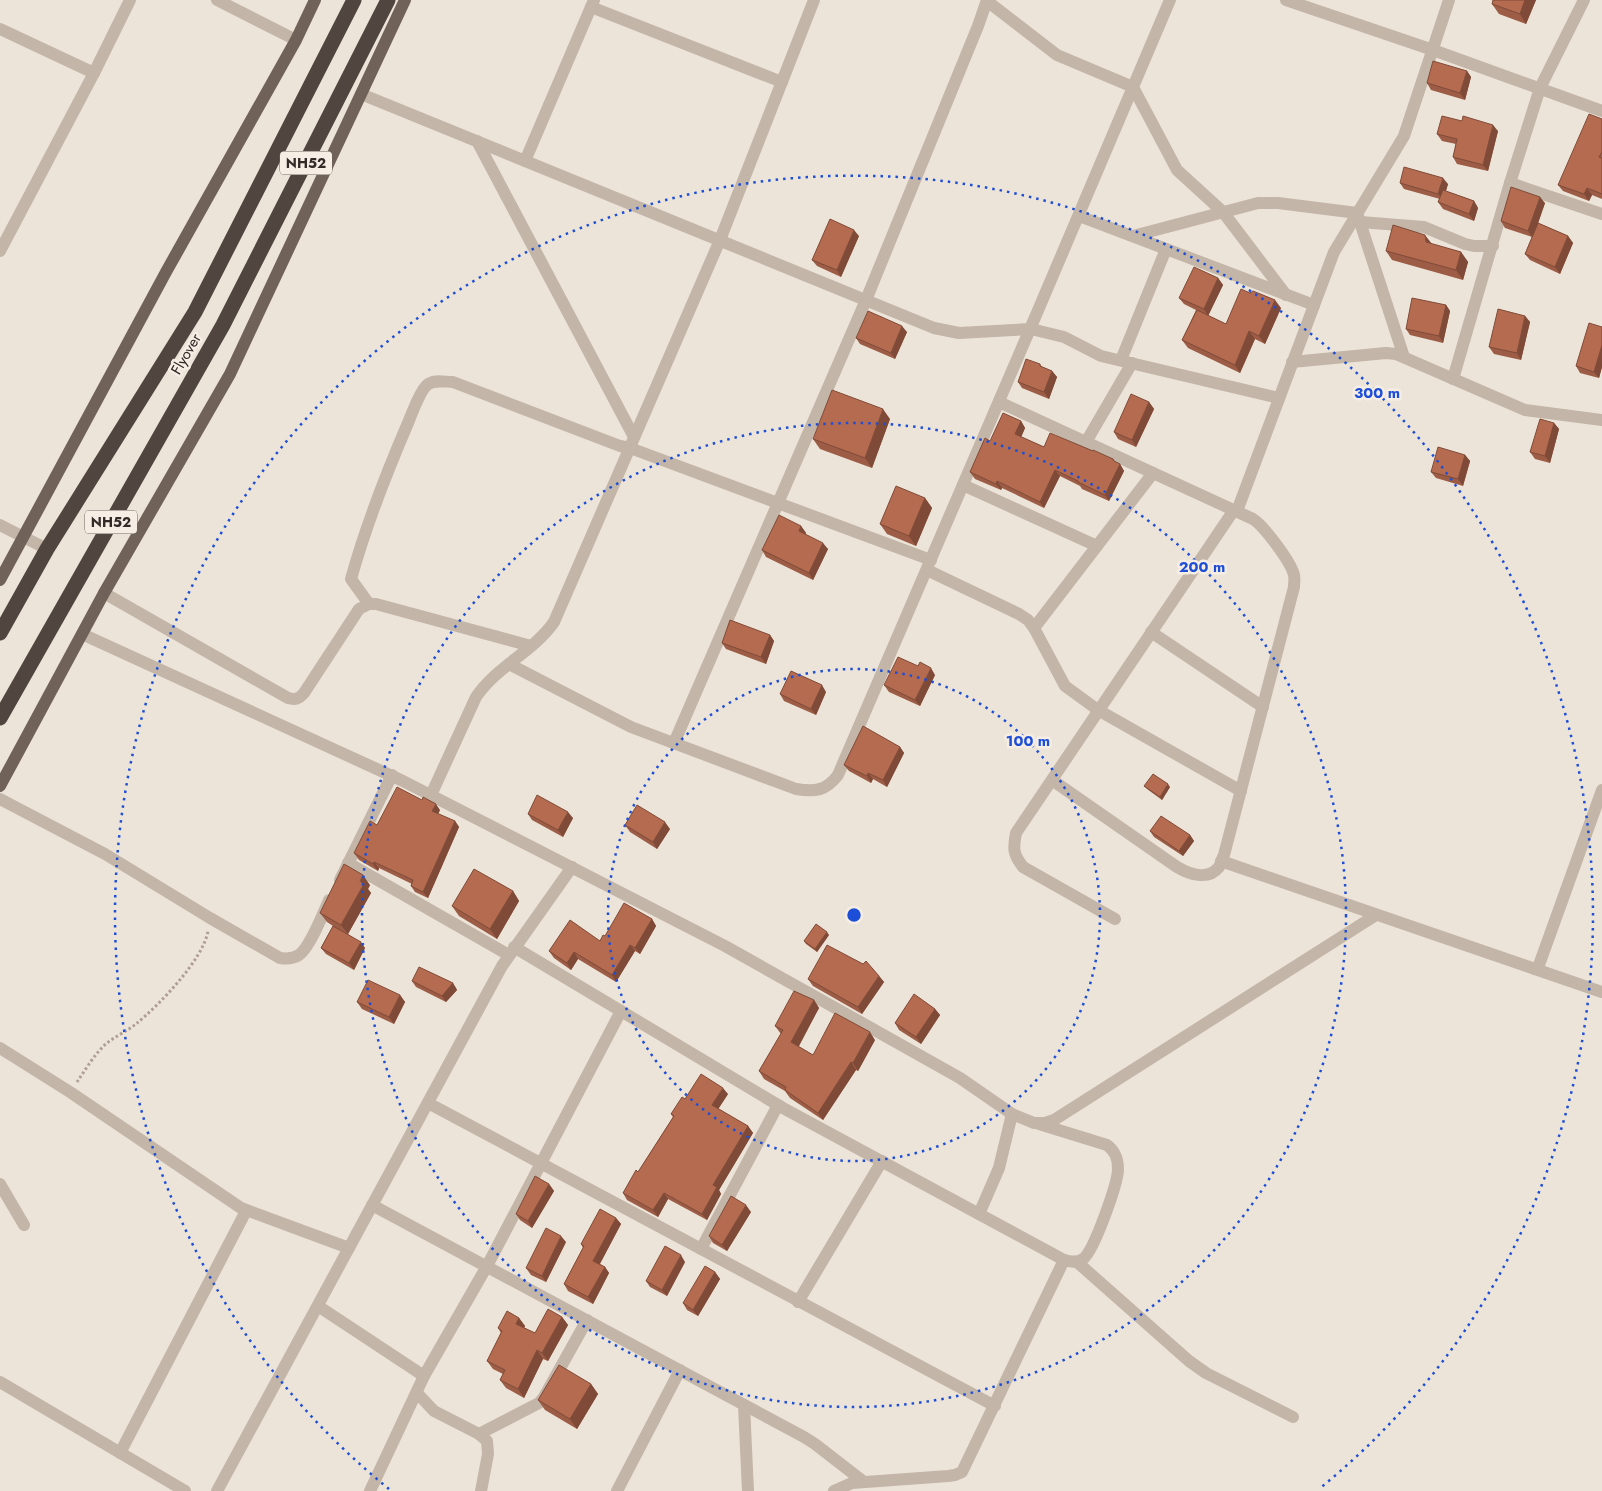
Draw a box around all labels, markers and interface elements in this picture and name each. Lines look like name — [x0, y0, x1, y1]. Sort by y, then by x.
road number: NH52 — [280, 152, 332, 174]
street label: Flyover — [165, 328, 207, 379]
text: 300 m — [1354, 382, 1400, 404]
road number: NH52 — [85, 511, 137, 534]
text: 200 m — [1179, 556, 1225, 578]
text: 100 m — [1006, 730, 1050, 752]
centre of rings — [845, 906, 863, 924]

